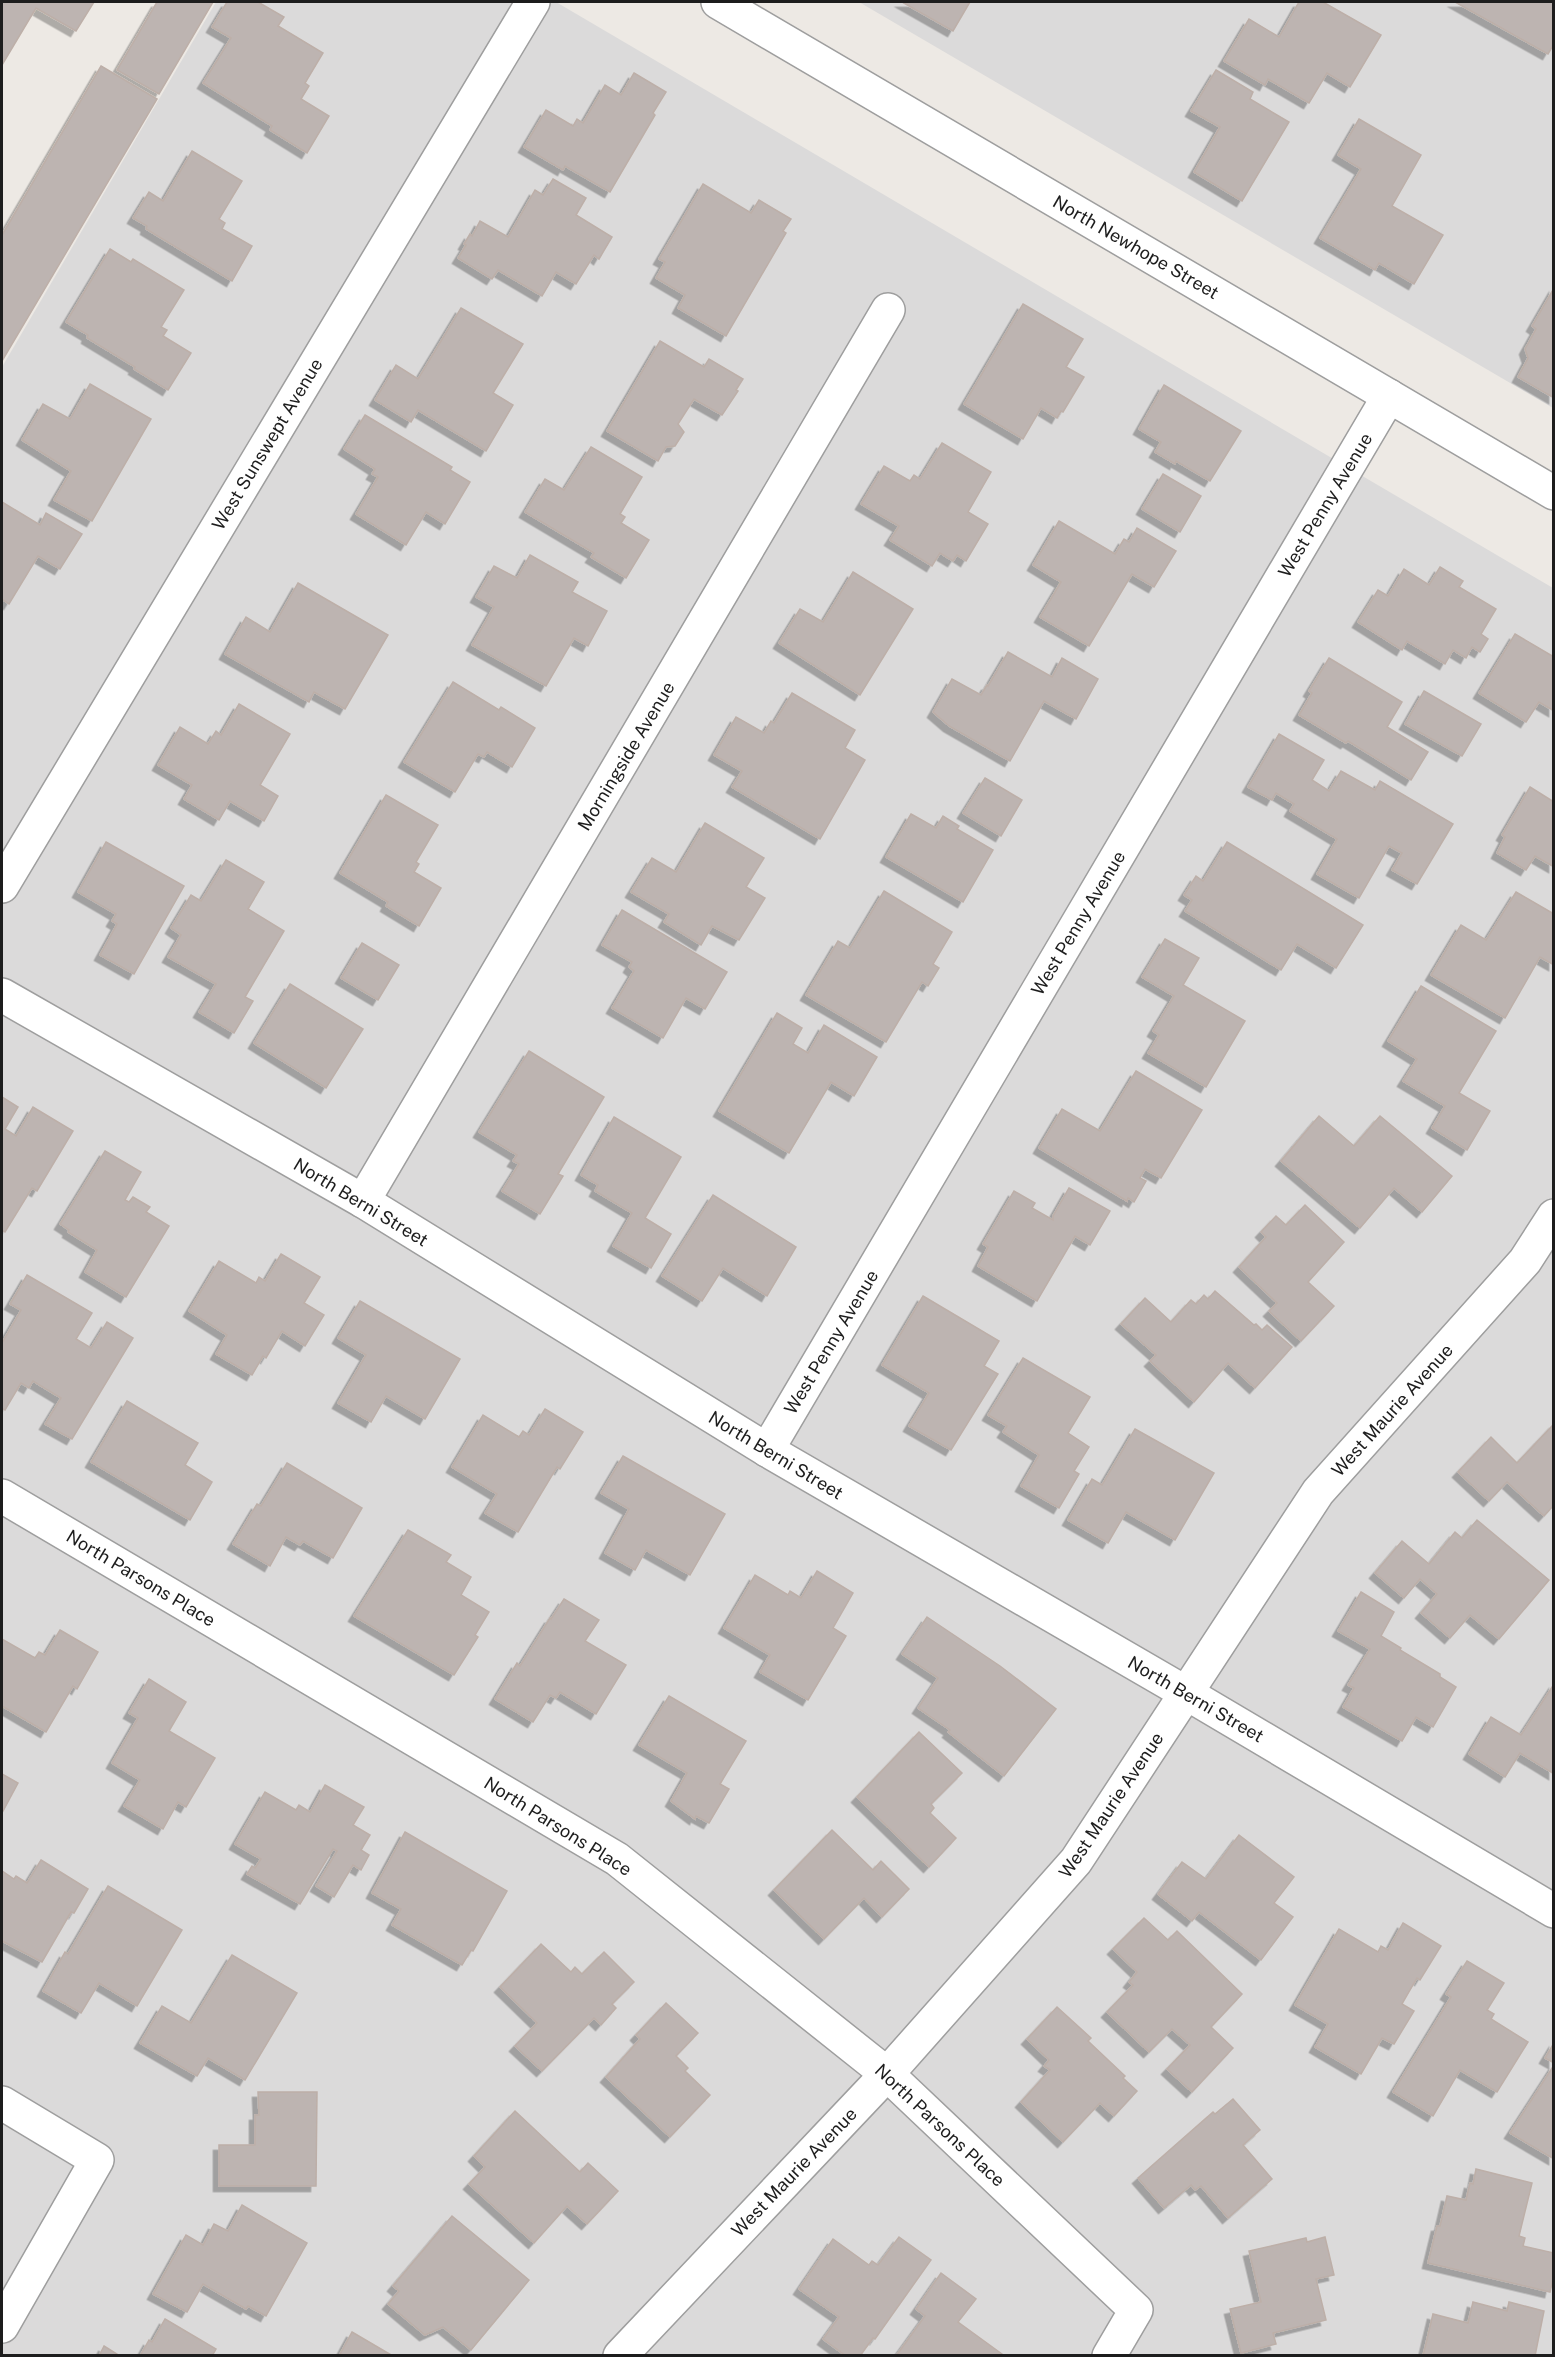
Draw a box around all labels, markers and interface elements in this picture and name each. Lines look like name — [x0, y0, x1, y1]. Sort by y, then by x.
street label: North Newhope Street — [1049, 191, 1223, 303]
street label: West Sunswept Avenue — [207, 354, 327, 534]
street label: West Penny Avenue — [1274, 429, 1376, 581]
street label: Morningside Avenue — [573, 678, 679, 834]
street label: West Penny Avenue — [1027, 847, 1129, 999]
street label: North Berni Street — [290, 1154, 432, 1250]
street label: West Penny Avenue — [780, 1266, 882, 1418]
street label: West Maurie Avenue — [1327, 1339, 1457, 1481]
street label: North Berni Street — [705, 1407, 847, 1503]
street label: North Parsons Place — [63, 1525, 219, 1631]
street label: North Berni Street — [1124, 1652, 1268, 1746]
street label: West Maurie Avenue — [1055, 1728, 1167, 1882]
street label: North Parsons Place — [480, 1772, 636, 1880]
street label: North Parsons Place — [871, 2059, 1009, 2191]
street label: West Maurie Avenue — [727, 2103, 861, 2241]

